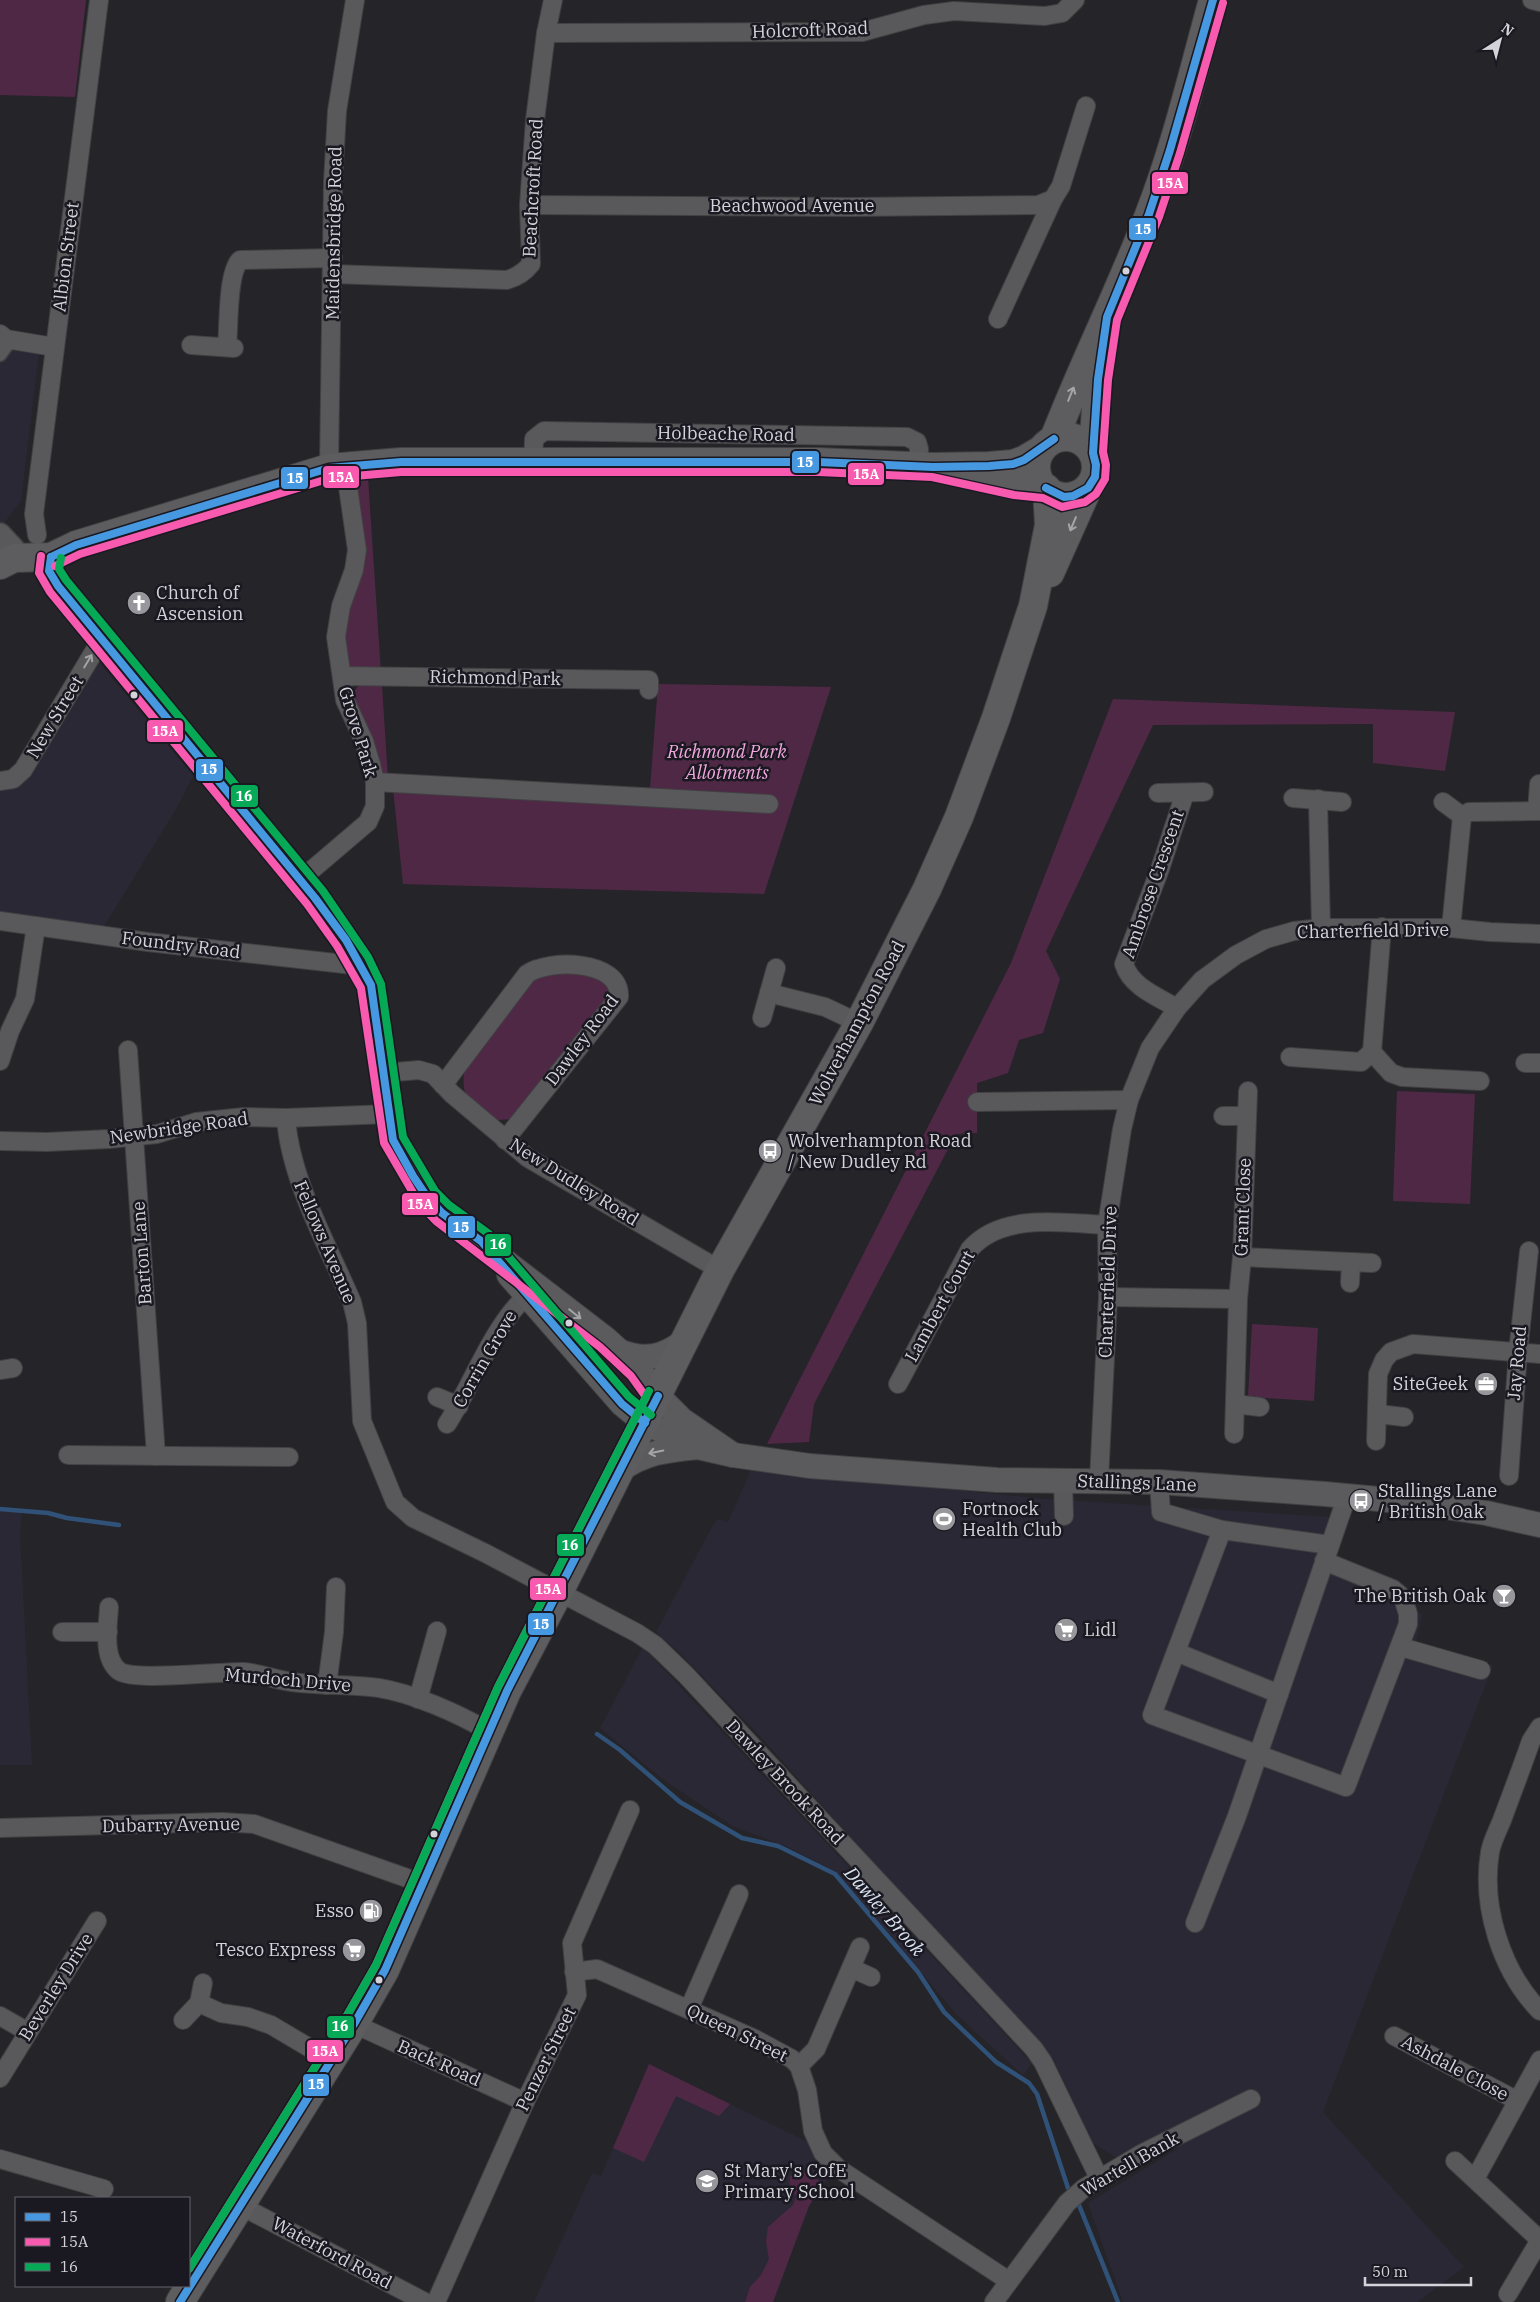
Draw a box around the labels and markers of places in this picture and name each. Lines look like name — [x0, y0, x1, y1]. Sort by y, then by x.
unlabelled marker — [1121, 266, 1131, 276]
place label: Church of Ascension — [156, 581, 244, 625]
church icon: Church of Ascension — [126, 590, 152, 616]
unlabelled marker — [129, 690, 139, 700]
place label: Wolverhampton Road / New Dudley Rd — [788, 1129, 972, 1173]
bus stop icon: Wolverhampton Road / New Dudley Rd — [757, 1138, 783, 1164]
unlabelled marker — [564, 1318, 574, 1328]
office icon: SiteGeek — [1473, 1371, 1499, 1397]
place label: SiteGeek — [1393, 1372, 1468, 1395]
place label: Stallings Lane / British Oak — [1378, 1479, 1497, 1523]
bus stop icon: Stallings Lane / British Oak — [1348, 1488, 1374, 1514]
place label: Fortnock Health Club — [962, 1497, 1062, 1541]
sports icon: Fortnock Health Club — [931, 1506, 957, 1532]
bar icon: The British Oak — [1491, 1583, 1517, 1609]
place label: The British Oak — [1354, 1584, 1486, 1607]
supermarket icon: Lidl — [1053, 1617, 1079, 1643]
place label: Lidl — [1084, 1618, 1117, 1641]
unlabelled marker — [429, 1829, 439, 1839]
fuel station icon: Esso — [358, 1898, 384, 1924]
place label: Esso — [315, 1899, 354, 1922]
supermarket icon: Tesco Express — [341, 1937, 367, 1963]
place label: Tesco Express — [215, 1938, 336, 1961]
unlabelled marker — [374, 1975, 384, 1985]
place label: St Mary's CofE Primary School — [724, 2159, 855, 2203]
school or university icon: St Mary's CofE Primary School — [694, 2168, 720, 2194]

